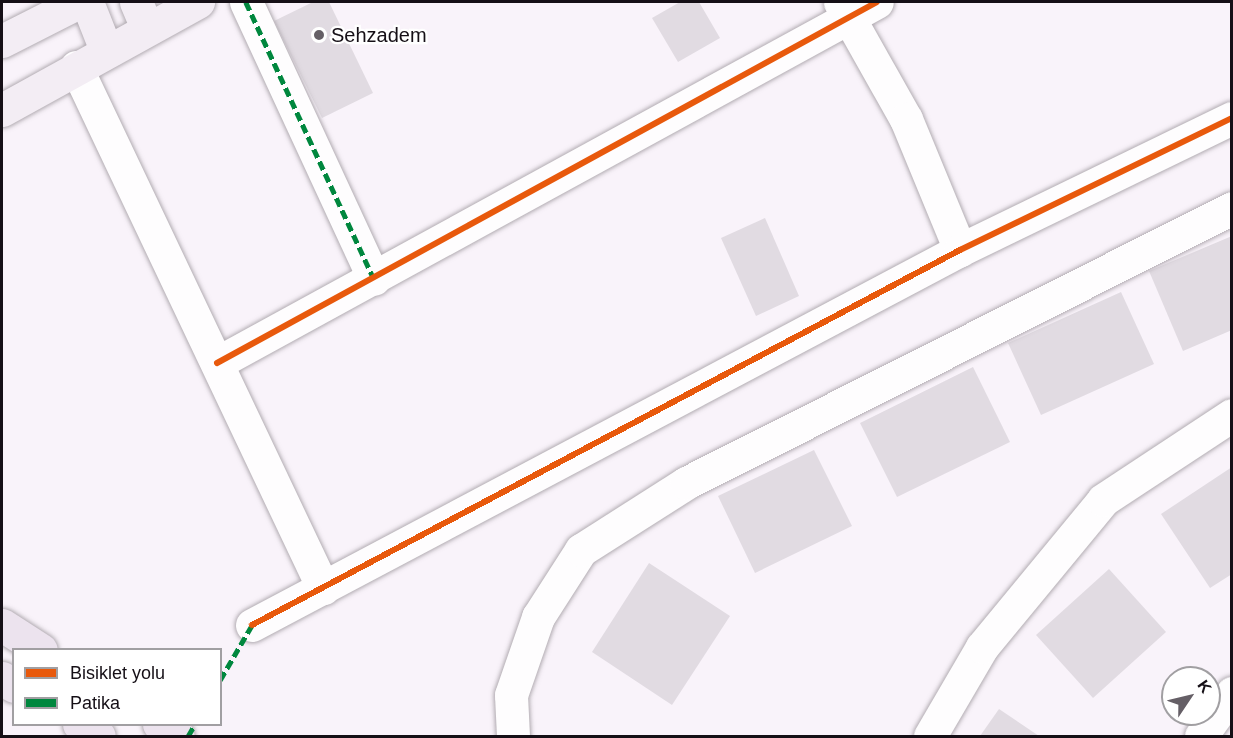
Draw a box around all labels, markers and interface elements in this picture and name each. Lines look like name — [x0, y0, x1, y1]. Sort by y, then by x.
place label: Sehzadem — [331, 23, 427, 47]
marker: Sehzadem — [312, 28, 326, 42]
legend — [12, 648, 222, 726]
text: Bisiklet yolu — [70, 663, 165, 683]
north arrow — [1161, 666, 1221, 726]
text: K — [1194, 677, 1215, 696]
text: Patika — [70, 693, 120, 713]

